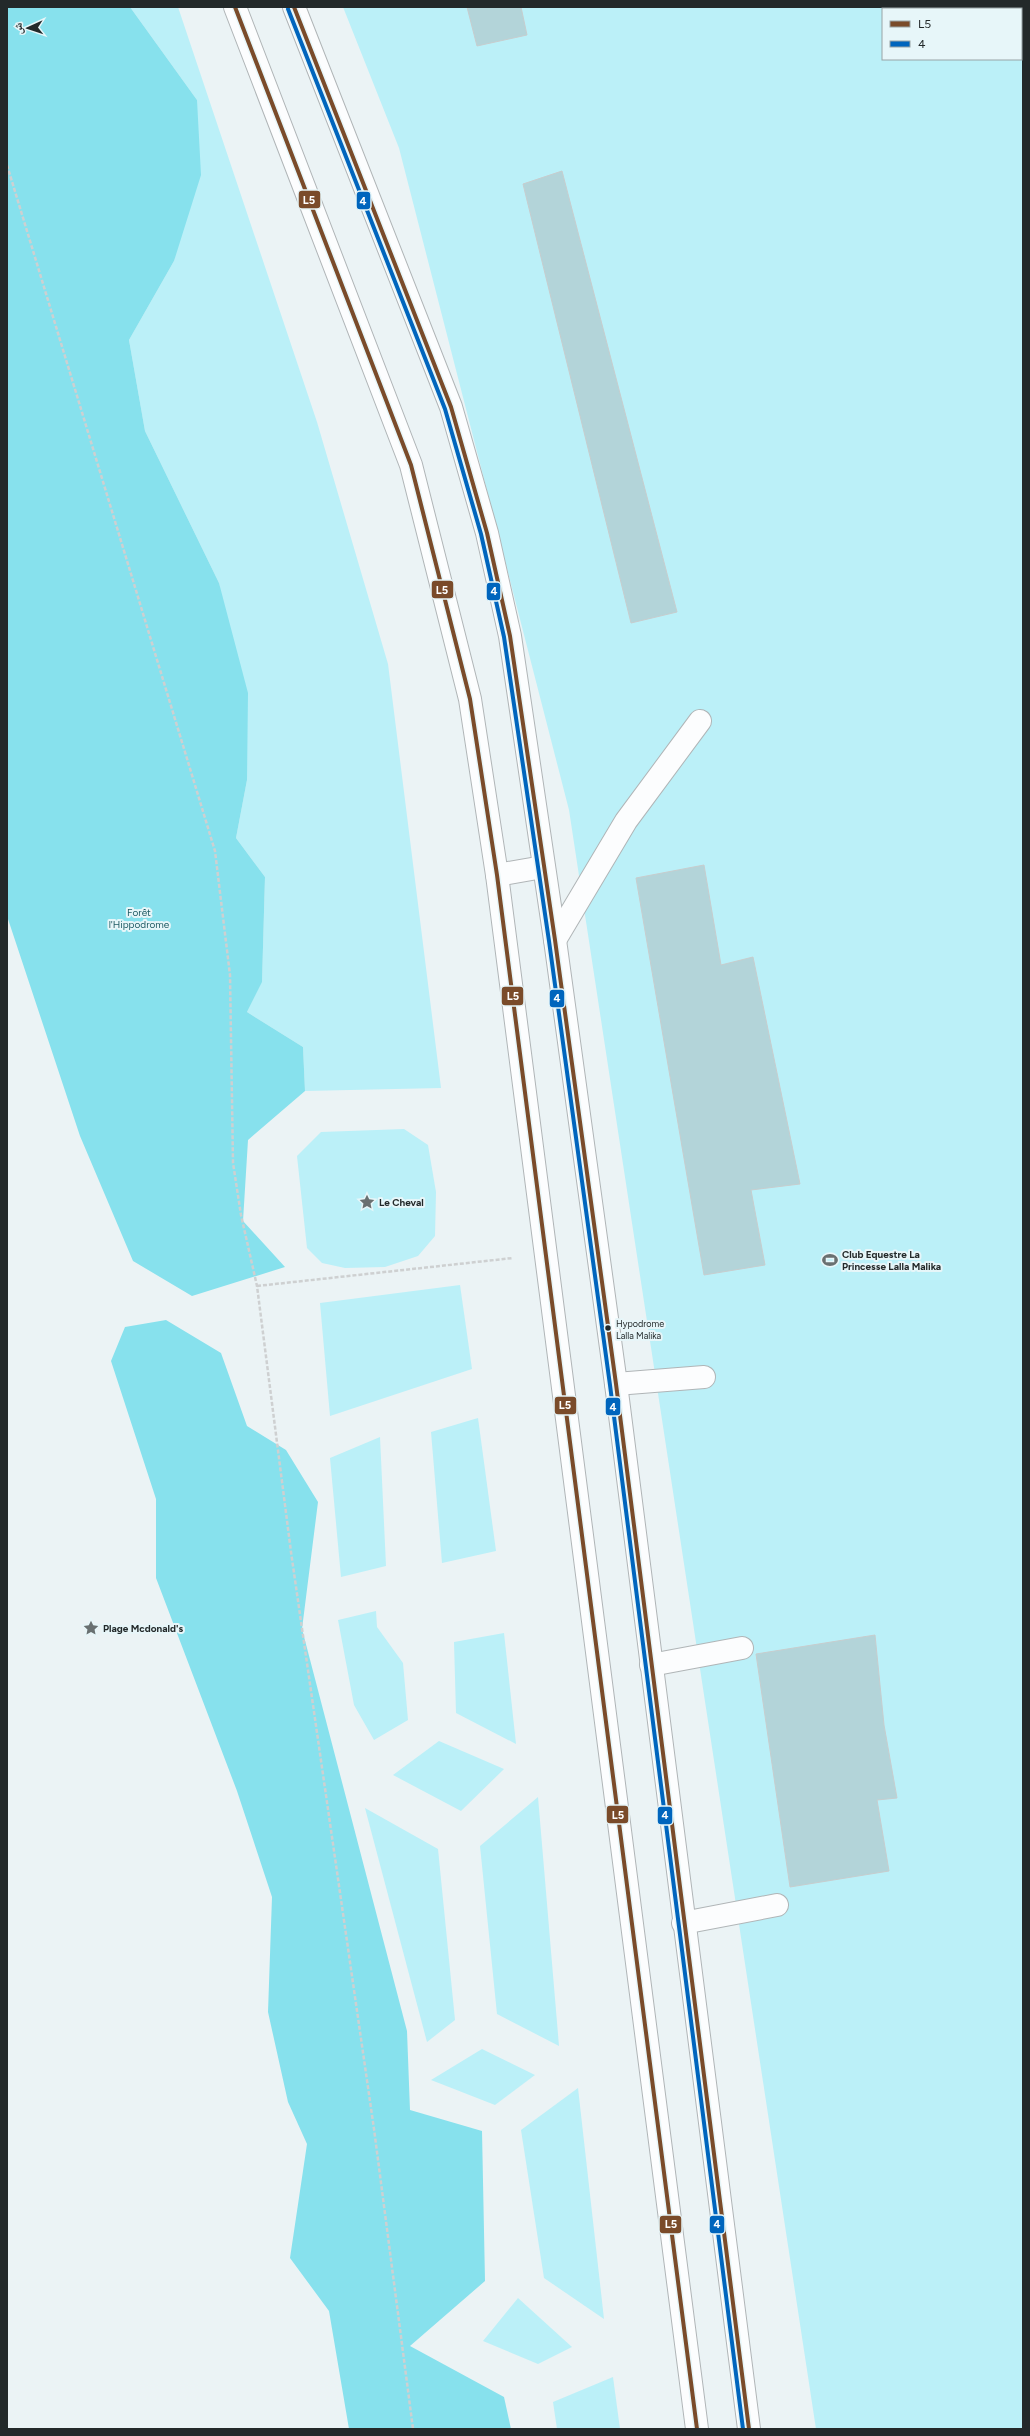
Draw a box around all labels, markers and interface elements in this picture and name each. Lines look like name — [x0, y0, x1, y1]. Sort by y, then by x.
north arrow — [8, 8, 48, 48]
legend — [882, 8, 1022, 60]
text: L5 — [918, 17, 931, 31]
text: ش — [12, 22, 26, 35]
text: 4 — [918, 37, 926, 51]
line badge: L5 — [298, 190, 321, 209]
line badge: 4 — [356, 191, 371, 210]
text: L5 — [303, 194, 315, 207]
text: 4 — [360, 195, 367, 208]
line badge: L5 — [431, 580, 454, 599]
line badge: 4 — [486, 582, 501, 601]
text: L5 — [436, 584, 448, 597]
text: 4 — [491, 585, 498, 598]
park label: Forêt l'Hippodrome — [109, 906, 170, 931]
line badge: L5 — [501, 986, 524, 1006]
line badge: 4 — [549, 989, 565, 1008]
text: L5 — [507, 990, 519, 1003]
text: 4 — [554, 992, 561, 1005]
place icon: Le Cheval — [358, 1193, 376, 1211]
place label: Le Cheval — [379, 1196, 424, 1209]
place label: Club Equestre La Princesse Lalla Malika — [842, 1248, 941, 1273]
sports icon: Club Equestre La Princesse Lalla Malika — [821, 1251, 839, 1269]
place label: Hypodrome Lalla Malika — [616, 1318, 664, 1341]
marker: Hypodrome Lalla Malika — [603, 1323, 613, 1333]
line badge: L5 — [554, 1396, 577, 1415]
line badge: 4 — [605, 1397, 621, 1416]
text: L5 — [559, 1399, 571, 1412]
text: 4 — [610, 1401, 617, 1414]
place icon: Plage Mcdonald's — [82, 1619, 100, 1637]
place label: Plage Mcdonald's — [103, 1622, 183, 1635]
line badge: L5 — [606, 1805, 629, 1824]
line badge: 4 — [657, 1806, 673, 1825]
text: L5 — [612, 1809, 624, 1822]
text: 4 — [662, 1809, 669, 1822]
line badge: L5 — [659, 2215, 682, 2234]
line badge: 4 — [709, 2215, 725, 2234]
text: L5 — [665, 2218, 677, 2231]
text: 4 — [714, 2218, 721, 2231]

